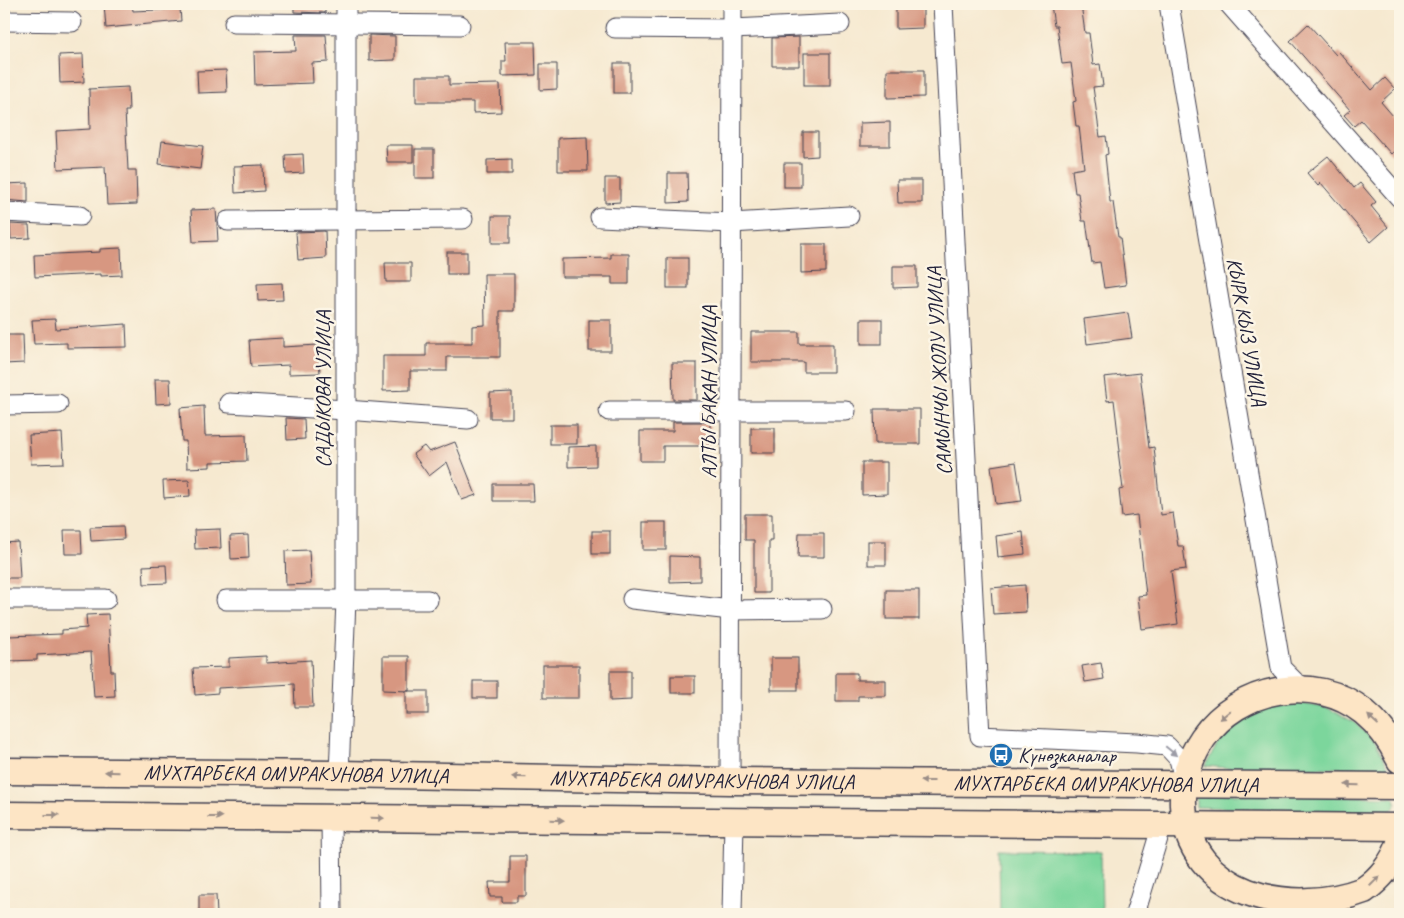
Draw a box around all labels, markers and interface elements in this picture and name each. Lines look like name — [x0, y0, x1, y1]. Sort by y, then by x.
street label: КЫРК КЫЗ УЛИЦА — [1221, 256, 1273, 409]
street label: САМЫНЧЫ ЖОЛУ УЛИЦА — [921, 266, 957, 476]
street label: АЛТЫ БАКАН УЛИЦА — [696, 305, 722, 478]
street label: САДЫКОВА УЛИЦА — [310, 310, 336, 468]
one-way arrow — [1218, 710, 1231, 721]
one-way arrow — [1367, 714, 1379, 726]
bus stop icon: Күнөзканалар — [988, 742, 1014, 768]
place label: Күнөзканалар — [1018, 742, 1117, 769]
one-way arrow — [1165, 746, 1177, 757]
street label: МУХТАРБЕКА ОМУРАКУНОВА УЛИЦА — [144, 759, 450, 789]
street label: МУХТАРБЕКА ОМУРАКУНОВА УЛИЦА — [550, 765, 856, 795]
one-way arrow — [103, 768, 119, 776]
street label: МУХТАРБЕКА ОМУРАКУНОВА УЛИЦА — [954, 770, 1260, 798]
one-way arrow — [511, 773, 527, 781]
one-way arrow — [918, 777, 934, 785]
one-way arrow — [1343, 781, 1359, 789]
one-way arrow — [45, 812, 61, 820]
one-way arrow — [207, 813, 223, 821]
one-way arrow — [370, 814, 386, 822]
one-way arrow — [550, 816, 566, 824]
one-way arrow — [1369, 875, 1381, 887]

